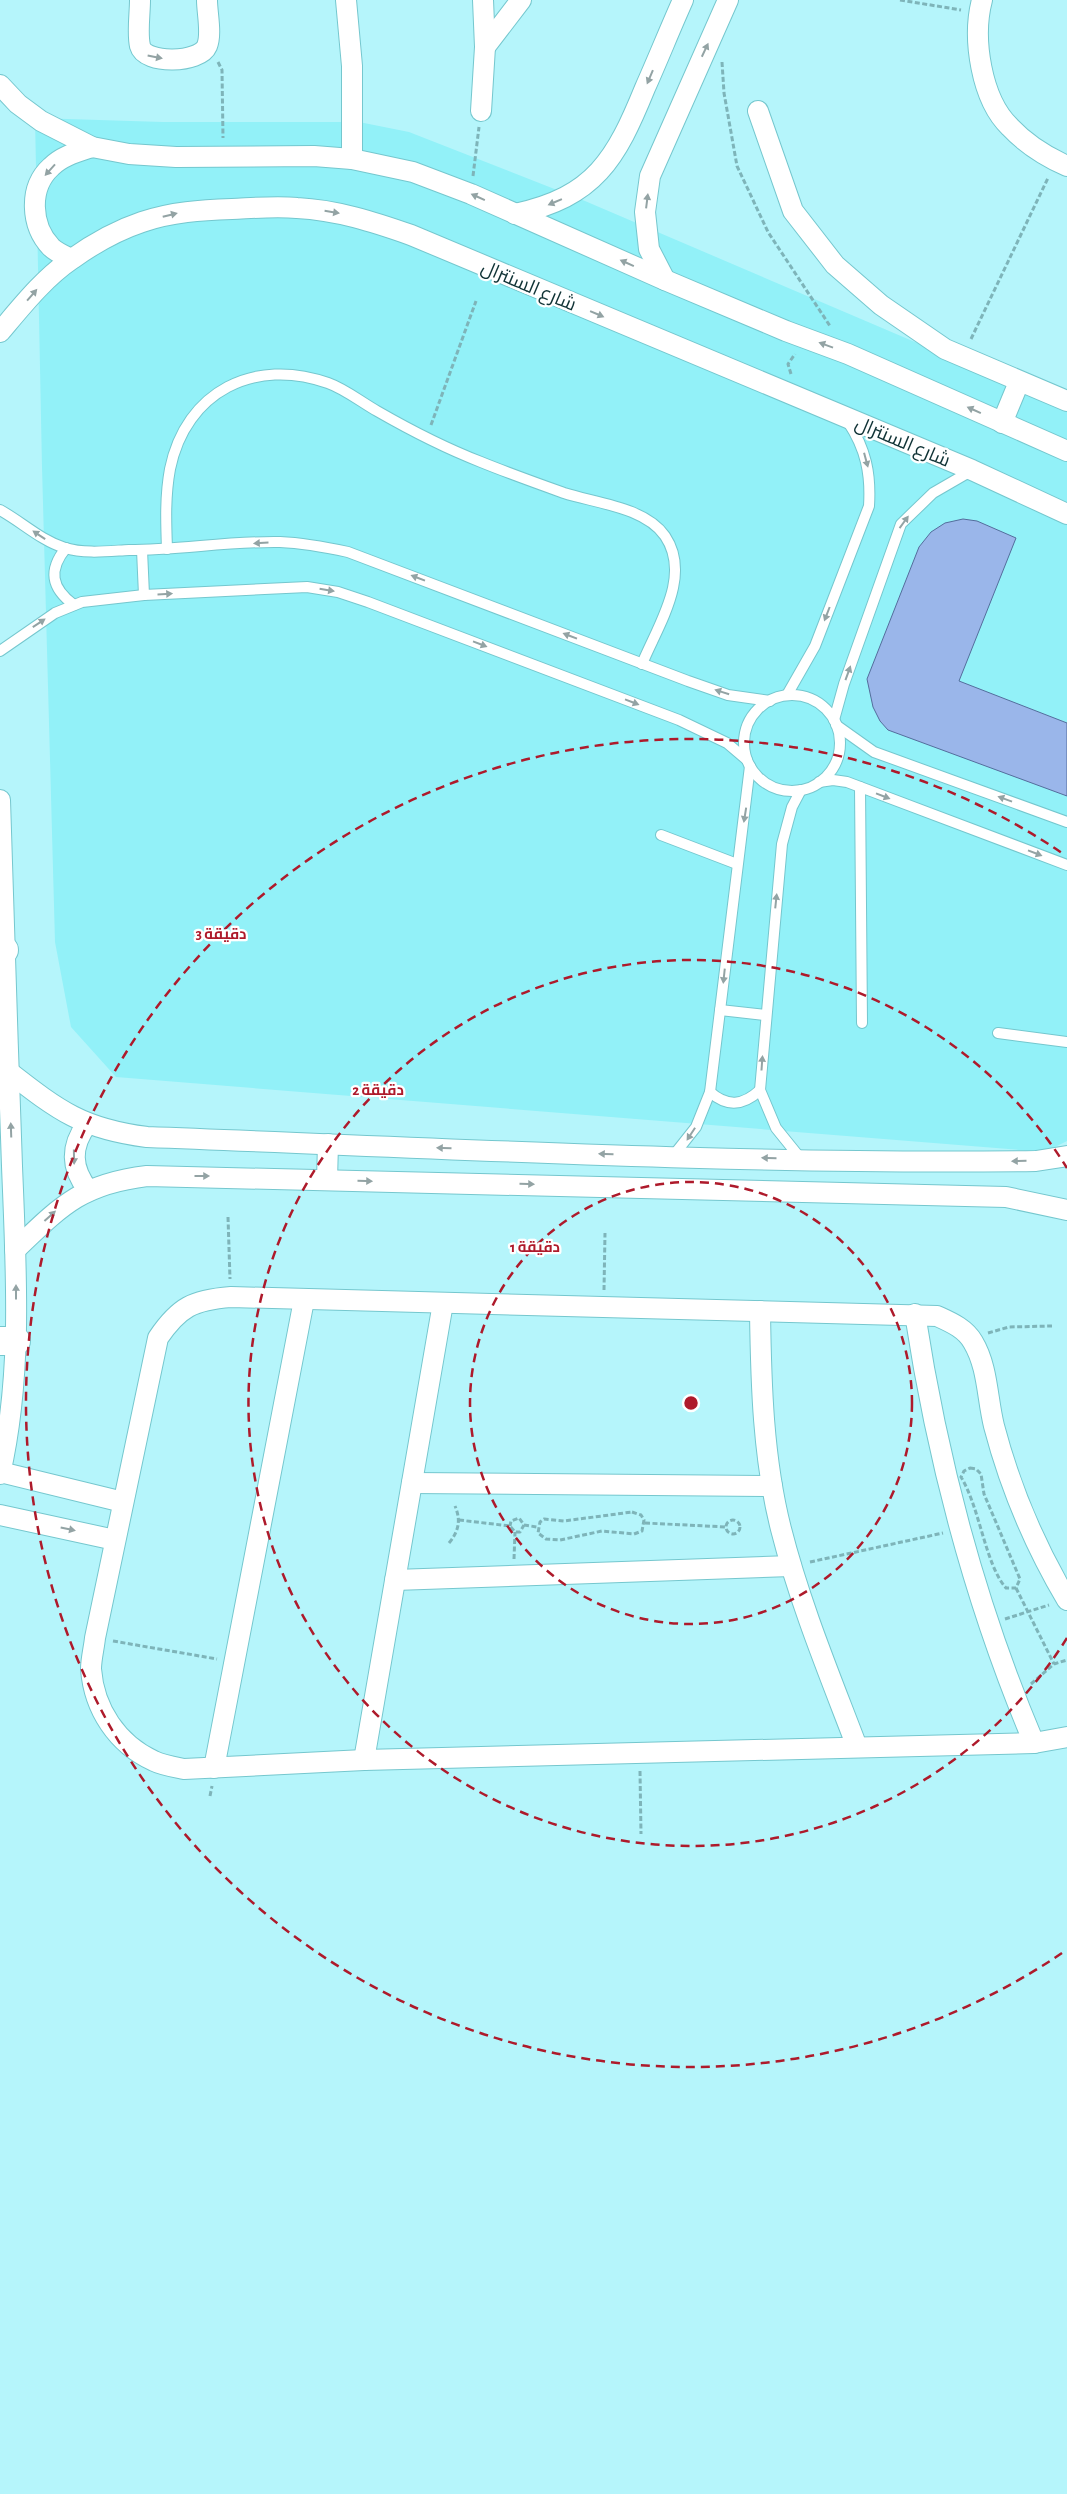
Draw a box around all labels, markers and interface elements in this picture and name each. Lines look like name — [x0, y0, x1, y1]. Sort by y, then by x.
one-way arrow — [701, 43, 709, 57]
one-way arrow — [147, 53, 163, 61]
one-way arrow — [646, 70, 654, 84]
one-way arrow — [44, 163, 56, 175]
one-way arrow — [643, 192, 651, 208]
one-way arrow — [471, 193, 485, 201]
one-way arrow — [548, 199, 562, 207]
one-way arrow — [324, 209, 340, 217]
one-way arrow — [163, 211, 178, 219]
street label: شارع السنترال — [477, 257, 579, 318]
one-way arrow — [620, 259, 634, 267]
one-way arrow — [26, 290, 38, 302]
one-way arrow — [590, 310, 605, 318]
one-way arrow — [818, 341, 833, 348]
one-way arrow — [967, 406, 981, 414]
street label: شارع السنترال — [851, 413, 953, 474]
one-way arrow — [862, 452, 870, 467]
one-way arrow — [899, 515, 909, 528]
one-way arrow — [32, 531, 46, 540]
one-way arrow — [252, 540, 268, 548]
one-way arrow — [410, 574, 425, 581]
one-way arrow — [320, 587, 336, 595]
one-way arrow — [157, 589, 173, 597]
one-way arrow — [823, 607, 831, 622]
one-way arrow — [32, 618, 46, 628]
one-way arrow — [562, 632, 577, 639]
one-way arrow — [473, 640, 488, 648]
one-way arrow — [845, 666, 852, 681]
one-way arrow — [714, 688, 729, 696]
one-way arrow — [625, 698, 640, 706]
one-way arrow — [876, 792, 890, 800]
one-way arrow — [997, 795, 1012, 803]
one-way arrow — [740, 807, 748, 823]
one-way arrow — [1028, 849, 1043, 857]
one-way arrow — [772, 892, 780, 908]
text: 3 دقيقة — [195, 927, 247, 942]
one-way arrow — [720, 968, 728, 984]
one-way arrow — [758, 1054, 766, 1070]
text: 2 دقيقة — [352, 1083, 404, 1098]
one-way arrow — [7, 1122, 15, 1138]
one-way arrow — [686, 1128, 696, 1141]
one-way arrow — [436, 1144, 452, 1152]
one-way arrow — [598, 1149, 614, 1157]
one-way arrow — [71, 1150, 79, 1166]
one-way arrow — [761, 1154, 777, 1162]
one-way arrow — [1011, 1157, 1027, 1165]
one-way arrow — [194, 1172, 210, 1180]
one-way arrow — [357, 1177, 373, 1185]
one-way arrow — [519, 1180, 535, 1188]
one-way arrow — [44, 1211, 57, 1222]
text: 1 دقيقة — [510, 1240, 560, 1255]
one-way arrow — [11, 1284, 19, 1300]
centre of rings — [682, 1394, 700, 1412]
one-way arrow — [60, 1526, 76, 1534]

